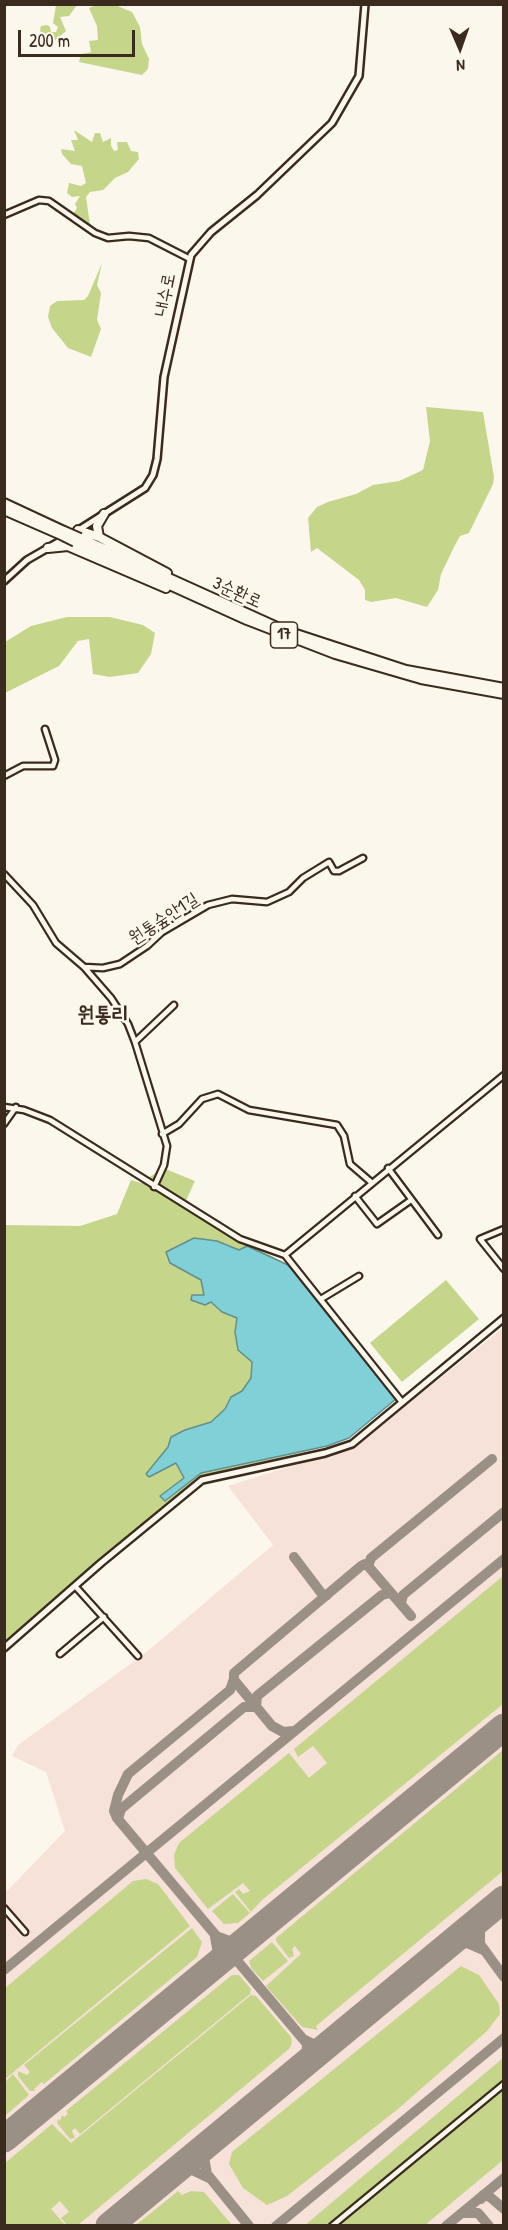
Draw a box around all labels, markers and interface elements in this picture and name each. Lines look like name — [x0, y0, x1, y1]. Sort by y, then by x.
scale bar — [21, 18, 138, 56]
north arrow — [430, 18, 490, 78]
text: 200 m — [29, 28, 70, 53]
text: N — [456, 55, 465, 77]
street label: 내수로 — [151, 272, 181, 318]
street label: 3순환로 — [209, 573, 265, 613]
road number: 17 — [270, 622, 298, 648]
street label: 원통숲안1길 — [125, 888, 203, 950]
district label: 원통리 — [78, 1002, 128, 1028]

